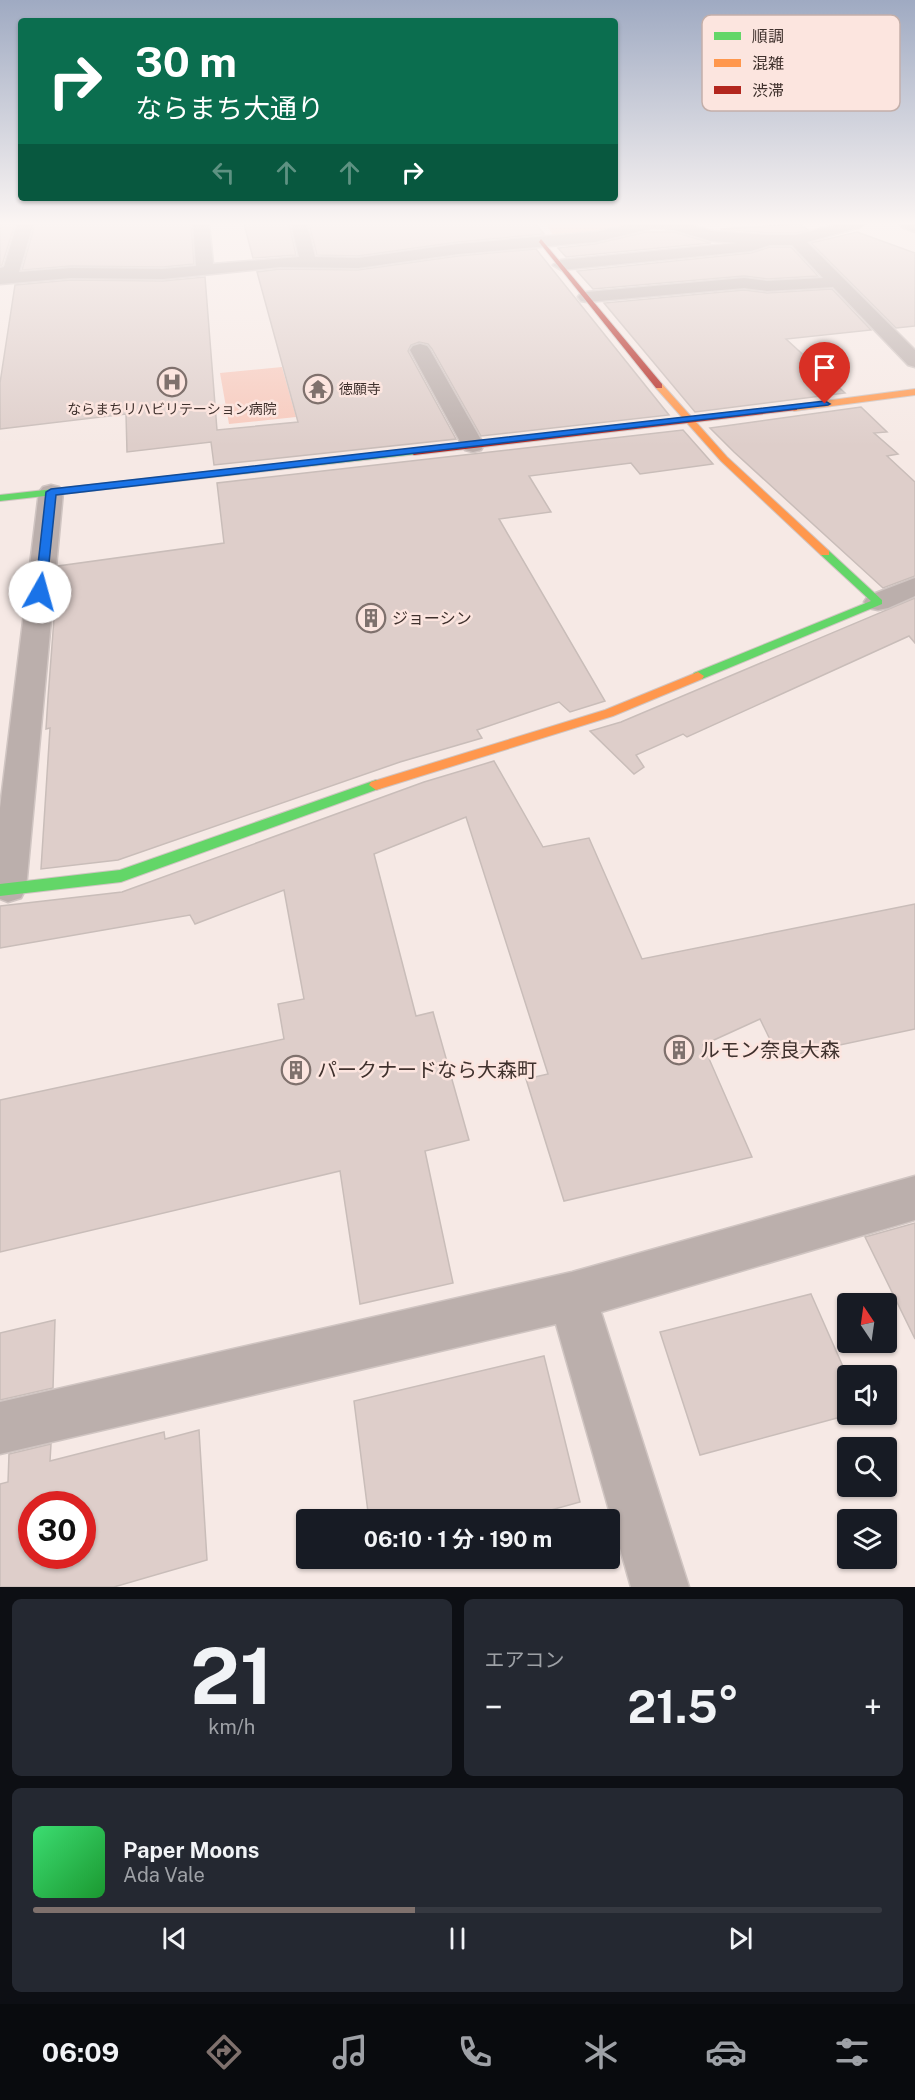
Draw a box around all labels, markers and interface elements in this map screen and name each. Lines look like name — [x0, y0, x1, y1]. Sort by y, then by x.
legend — [702, 15, 900, 111]
text: 順調 — [752, 27, 784, 46]
text: 30 m — [135, 37, 237, 86]
icon: right — [36, 42, 114, 120]
text: 混雑 — [752, 54, 784, 73]
text: 渋滞 — [752, 81, 784, 100]
text: ならまち大通り — [135, 92, 324, 124]
icon: left — [207, 156, 240, 189]
icon: ahead — [270, 156, 303, 189]
icon: ahead — [333, 156, 366, 189]
icon: right — [396, 156, 429, 189]
pin — [799, 342, 850, 404]
icon: arrive — [808, 351, 841, 384]
hospital icon: ならまちリハビリテーション病院 — [156, 366, 188, 398]
temple icon: 徳願寺 — [302, 373, 334, 405]
place label: 徳願寺 — [339, 381, 381, 397]
place label: ならまちリハビリテーション病院 — [67, 401, 277, 417]
position arrow — [8, 560, 72, 624]
building icon: ジョーシン — [355, 602, 387, 634]
place label: ジョーシン — [392, 609, 472, 628]
building icon: ルモン奈良大森 — [663, 1034, 695, 1066]
place label: ルモン奈良大森 — [700, 1038, 840, 1062]
building icon: パークナードなら大森町 — [280, 1054, 312, 1086]
place label: パークナードなら大森町 — [317, 1058, 537, 1082]
north arrow — [837, 1293, 897, 1353]
map controls — [837, 1293, 897, 1569]
button: sound — [837, 1365, 897, 1425]
button: search — [837, 1437, 897, 1497]
speed limit sign: 30 — [18, 1491, 96, 1569]
button: layers — [837, 1509, 897, 1569]
text: 06:10 · 1 分 · 190 m — [364, 1526, 552, 1552]
text: 21 — [190, 1630, 273, 1722]
text: エアコン — [485, 1648, 565, 1672]
text: 21.5° — [627, 1680, 739, 1733]
text: − — [485, 1688, 503, 1726]
text: + — [864, 1688, 882, 1726]
text: km/h — [208, 1715, 255, 1739]
text: Paper Moons — [123, 1837, 259, 1863]
text: Ada Vale — [123, 1863, 205, 1887]
icon: previous — [158, 1922, 191, 1955]
icon: pause — [441, 1922, 474, 1955]
icon: next — [724, 1922, 757, 1955]
icon: directions — [203, 2031, 245, 2073]
icon: music — [329, 2031, 371, 2073]
icon: phone — [454, 2031, 496, 2073]
icon: climate — [580, 2031, 622, 2073]
icon: car — [705, 2031, 747, 2073]
icon: filters — [831, 2031, 873, 2073]
text: 06:09 — [42, 2036, 119, 2068]

